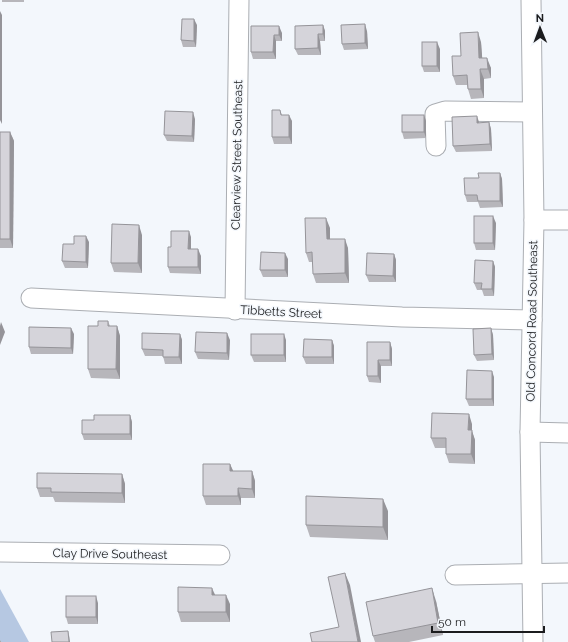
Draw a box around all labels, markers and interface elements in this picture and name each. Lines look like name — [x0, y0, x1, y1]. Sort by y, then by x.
north arrow — [520, 8, 560, 48]
text: N — [536, 12, 544, 25]
street label: Clearview Street Southeast — [229, 80, 245, 230]
street label: Old Concord Road Southeast — [524, 240, 540, 402]
street label: Tibbetts Street — [240, 303, 322, 321]
street label: Clay Drive Southeast — [53, 546, 167, 562]
scale bar — [432, 608, 544, 634]
text: 50 m — [438, 615, 466, 629]

